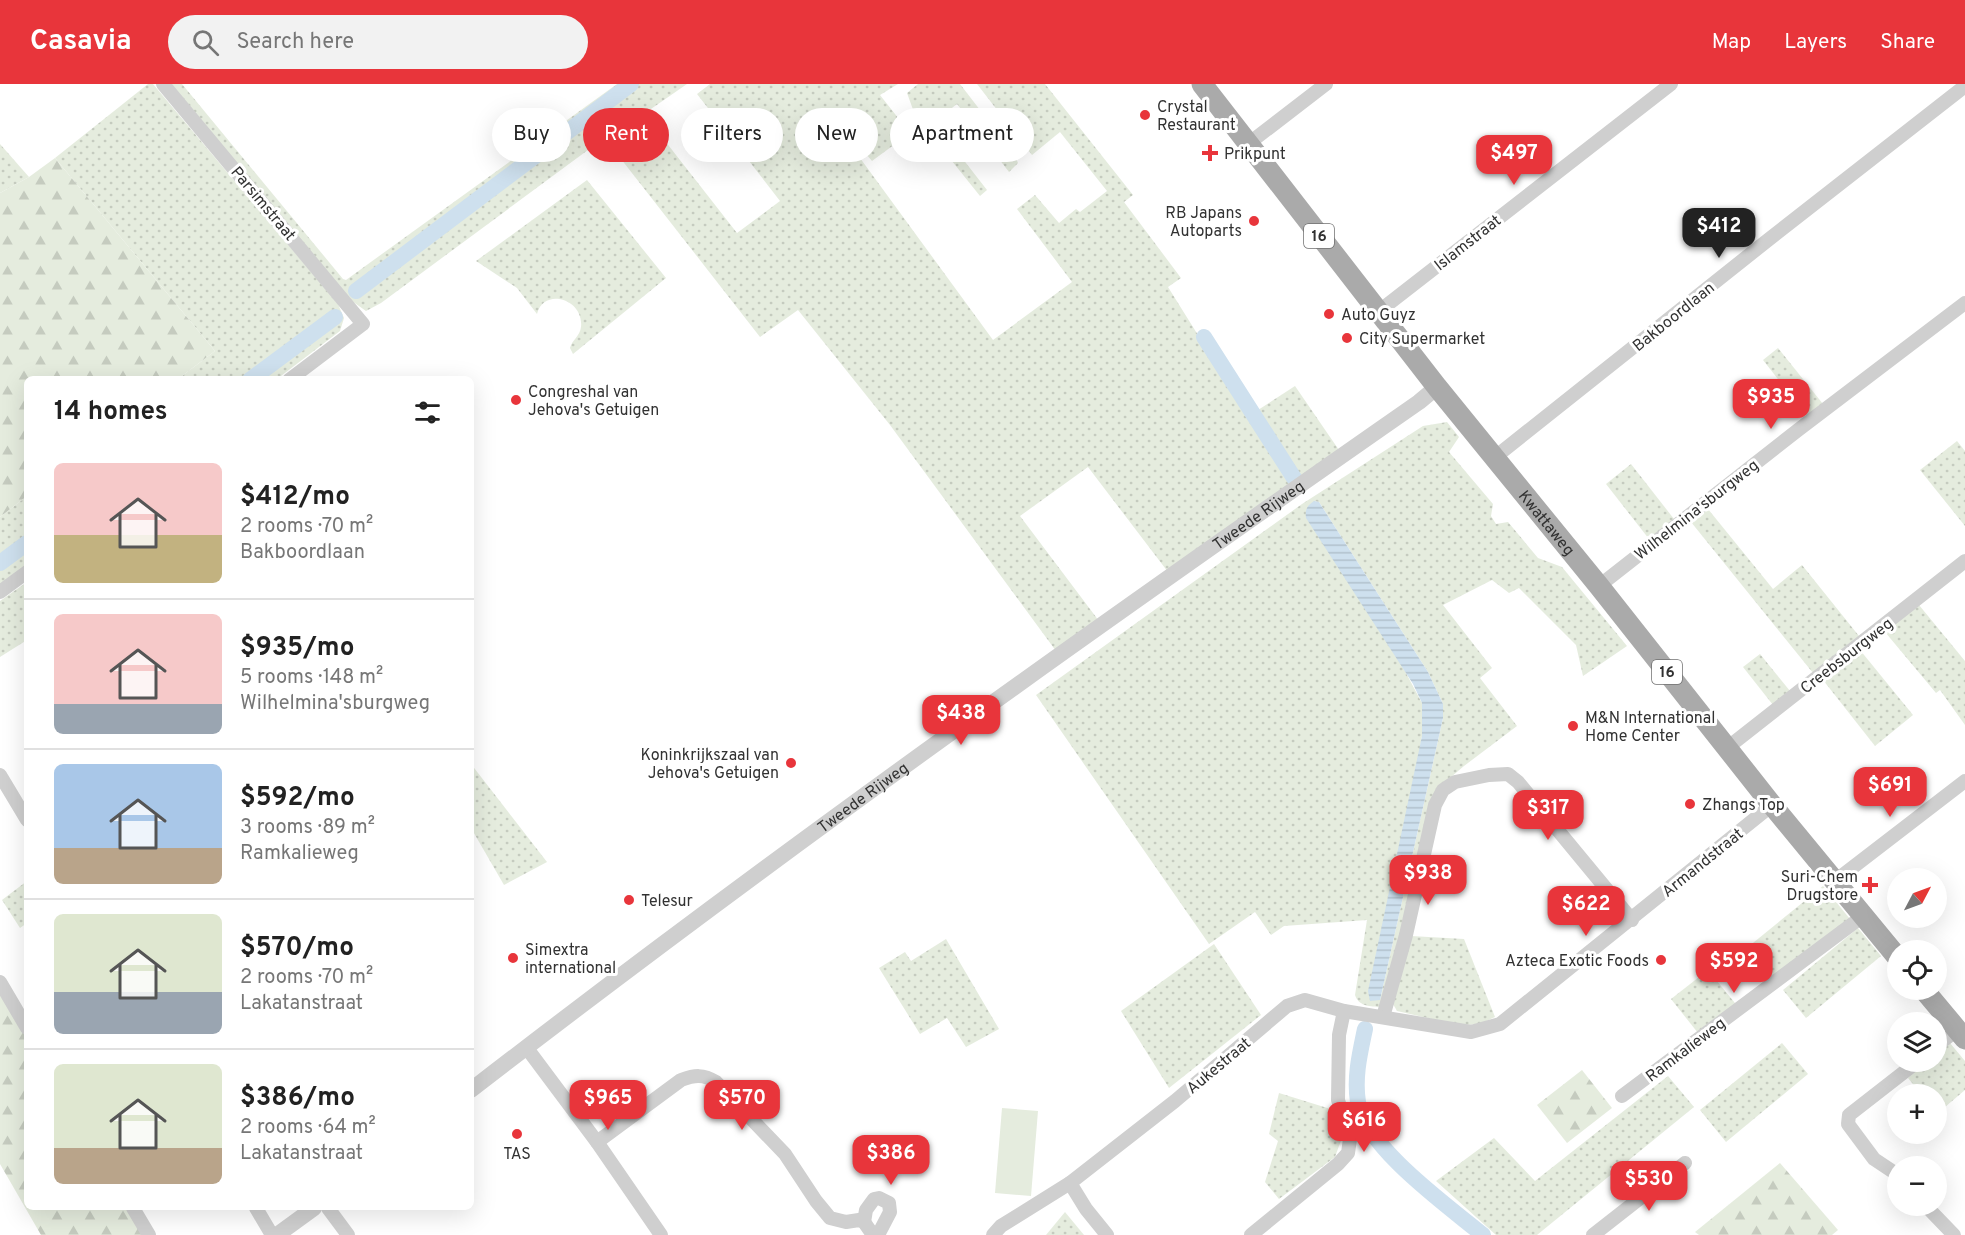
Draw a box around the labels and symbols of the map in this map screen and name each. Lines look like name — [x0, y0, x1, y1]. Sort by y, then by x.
place label: Crystal Restaurant — [1157, 98, 1236, 136]
marker: Crystal Restaurant — [1138, 108, 1152, 122]
pin: $497 — [1478, 135, 1550, 186]
marker: Prikpunt — [1201, 144, 1219, 162]
place label: Prikpunt — [1224, 145, 1286, 165]
street label: Parsimstraat — [226, 163, 299, 246]
place label: RB Japans Autoparts — [1165, 204, 1242, 242]
pin: $412 — [1683, 208, 1755, 259]
street label: Islamstraat — [1431, 211, 1506, 276]
marker: RB Japans Autoparts — [1247, 214, 1261, 228]
road number: 16 — [1304, 224, 1334, 248]
street label: Bakboordlaan — [1629, 278, 1719, 357]
place label: Auto Guyz — [1341, 306, 1416, 326]
marker: Auto Guyz — [1322, 307, 1336, 321]
place label: City Supermarket — [1359, 330, 1485, 350]
marker: City Supermarket — [1340, 331, 1354, 345]
pin: $935 — [1735, 379, 1807, 430]
place label: Congreshal van Jehova's Getuigen — [528, 383, 659, 421]
marker: Congreshal van Jehova's Getuigen — [509, 393, 523, 407]
street label: Wilhelmina'sburgweg — [1631, 456, 1763, 565]
street label: Tweede Rijweg — [1209, 477, 1309, 555]
street label: Kwattaweg — [1513, 487, 1578, 560]
street label: Creebsburgweg — [1797, 614, 1898, 699]
road number: 16 — [1652, 660, 1682, 684]
pin: $438 — [925, 695, 997, 746]
place label: M&N International Home Center — [1585, 709, 1715, 747]
marker: M&N International Home Center — [1566, 719, 1580, 733]
place label: Koninkrijkszaal van Jehova's Getuigen — [641, 746, 779, 784]
marker: Koninkrijkszaal van Jehova's Getuigen — [784, 756, 798, 770]
street label: Tweede Rijweg — [814, 759, 913, 838]
pin: $691 — [1854, 767, 1926, 818]
pin: $317 — [1512, 790, 1584, 841]
place label: Zhangs Top — [1702, 796, 1785, 816]
marker: Zhangs Top — [1683, 797, 1697, 811]
street label: Armandstraat — [1659, 825, 1748, 902]
pin: $938 — [1392, 855, 1464, 906]
place label: Suri-Chem Drugstore — [1781, 868, 1858, 906]
north arrow — [1887, 868, 1947, 928]
marker: Suri-Chem Drugstore — [1863, 878, 1877, 892]
pin: $622 — [1550, 886, 1622, 937]
place label: Telesur — [641, 892, 693, 912]
marker: Telesur — [622, 893, 636, 907]
place label: Simextra international — [525, 941, 616, 979]
pin: $592 — [1698, 943, 1770, 994]
marker: Simextra international — [506, 951, 520, 965]
place label: Azteca Exotic Foods — [1505, 952, 1649, 972]
marker: Azteca Exotic Foods — [1654, 953, 1668, 967]
street label: Ramkalieweg — [1642, 1014, 1730, 1087]
street label: Aukestraat — [1183, 1034, 1255, 1099]
pin: $965 — [572, 1080, 644, 1131]
pin: $570 — [706, 1080, 778, 1131]
pin: $616 — [1328, 1102, 1400, 1153]
marker: TAS — [510, 1127, 524, 1141]
pin: $386 — [855, 1135, 927, 1186]
place label: TAS — [503, 1145, 531, 1165]
pin: $530 — [1613, 1161, 1685, 1212]

